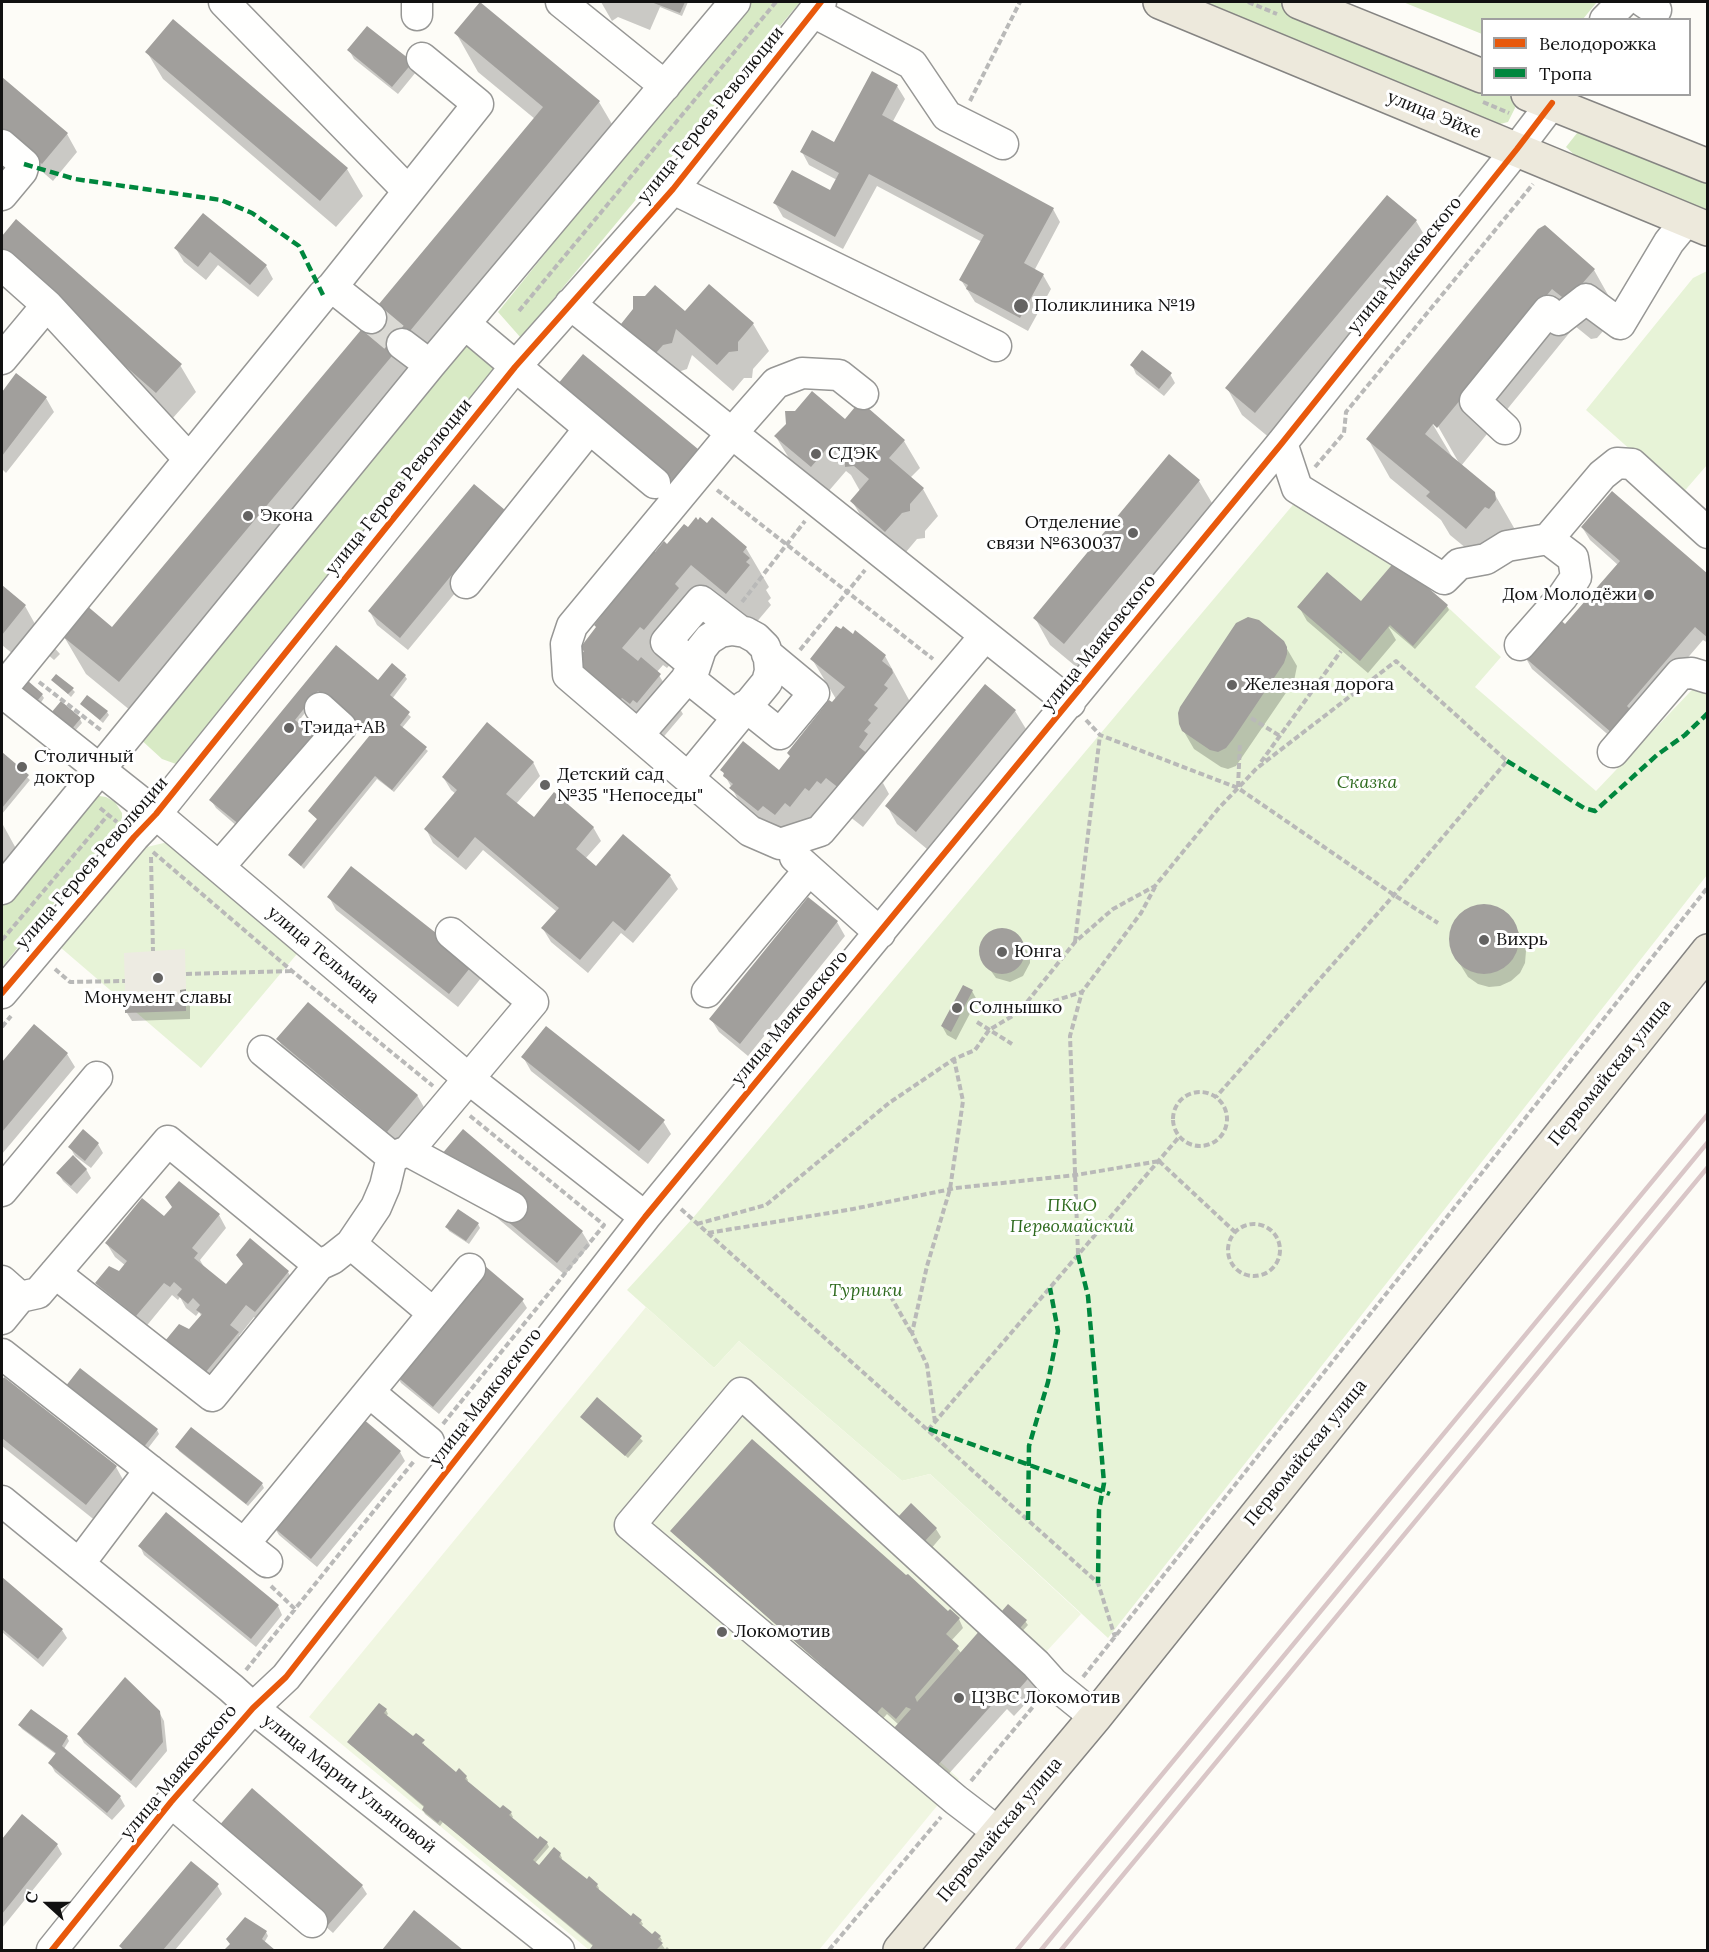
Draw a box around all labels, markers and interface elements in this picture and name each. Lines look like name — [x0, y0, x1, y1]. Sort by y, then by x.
legend — [1481, 18, 1691, 96]
street label: улица Героев Революции — [633, 22, 789, 208]
text: Велодорожка — [1539, 32, 1657, 55]
text: Тропа — [1539, 62, 1592, 85]
street label: улица Эйхе — [1384, 86, 1484, 144]
street label: улица Маяковского — [1343, 192, 1467, 338]
place label: Поликлиника №19 — [1034, 295, 1195, 317]
marker: Поликлиника №19 — [1012, 297, 1030, 315]
street label: улица Героев Революции — [321, 394, 477, 580]
place label: СДЭК — [828, 443, 878, 465]
marker: СДЭК — [809, 447, 823, 461]
place label: Экона — [260, 505, 313, 527]
marker: Экона — [241, 509, 255, 523]
place label: Отделение связи №630037 — [986, 512, 1121, 554]
marker: Отделение связи №630037 — [1126, 526, 1140, 540]
street label: улица Маяковского — [1037, 570, 1161, 716]
place label: Дом Молодёжи — [1502, 584, 1637, 606]
marker: Дом Молодёжи — [1642, 588, 1656, 602]
place label: Железная дорога — [1244, 674, 1394, 696]
marker: Железная дорога — [1225, 678, 1239, 692]
place label: Тэида+АВ — [301, 717, 385, 739]
marker: Тэида+АВ — [282, 721, 296, 735]
place label: Столичный доктор — [34, 746, 134, 789]
marker: Столичный доктор — [15, 760, 29, 774]
place label: Детский сад №35 "Непоседы" — [557, 764, 703, 806]
park label: Сказка — [1337, 772, 1397, 794]
street label: улица Героев Революции — [11, 773, 173, 953]
marker: Детский сад №35 "Непоседы" — [538, 778, 552, 792]
street label: улица Тельмана — [263, 902, 383, 1008]
place label: Вихрь — [1496, 929, 1548, 951]
marker: Вихрь — [1477, 933, 1491, 947]
place label: Юнга — [1014, 941, 1062, 963]
marker: Юнга — [995, 945, 1009, 959]
street label: улица Маяковского — [727, 946, 853, 1090]
marker: Монумент славы — [151, 971, 165, 985]
place label: Монумент славы — [84, 987, 232, 1009]
street label: Первомайская улица — [1544, 995, 1676, 1151]
place label: Солнышко — [969, 997, 1062, 1019]
marker: Солнышко — [950, 1001, 964, 1015]
park label: ПКиО Первомайский — [1010, 1195, 1134, 1238]
park label: Турники — [829, 1280, 903, 1302]
street label: улица Маяковского — [425, 1324, 547, 1470]
street label: Первомайская улица — [1240, 1375, 1372, 1531]
place label: Локомотив — [734, 1621, 830, 1643]
marker: Локомотив — [715, 1625, 729, 1639]
place label: ЦЗВС Локомотив — [971, 1687, 1120, 1709]
marker: ЦЗВС Локомотив — [952, 1691, 966, 1705]
street label: улица Маяковского — [116, 1700, 242, 1844]
street label: улица Марии Ульяновой — [258, 1710, 440, 1858]
street label: Первомайская улица — [933, 1753, 1067, 1907]
north arrow — [18, 1874, 78, 1934]
text: С — [20, 1889, 43, 1906]

